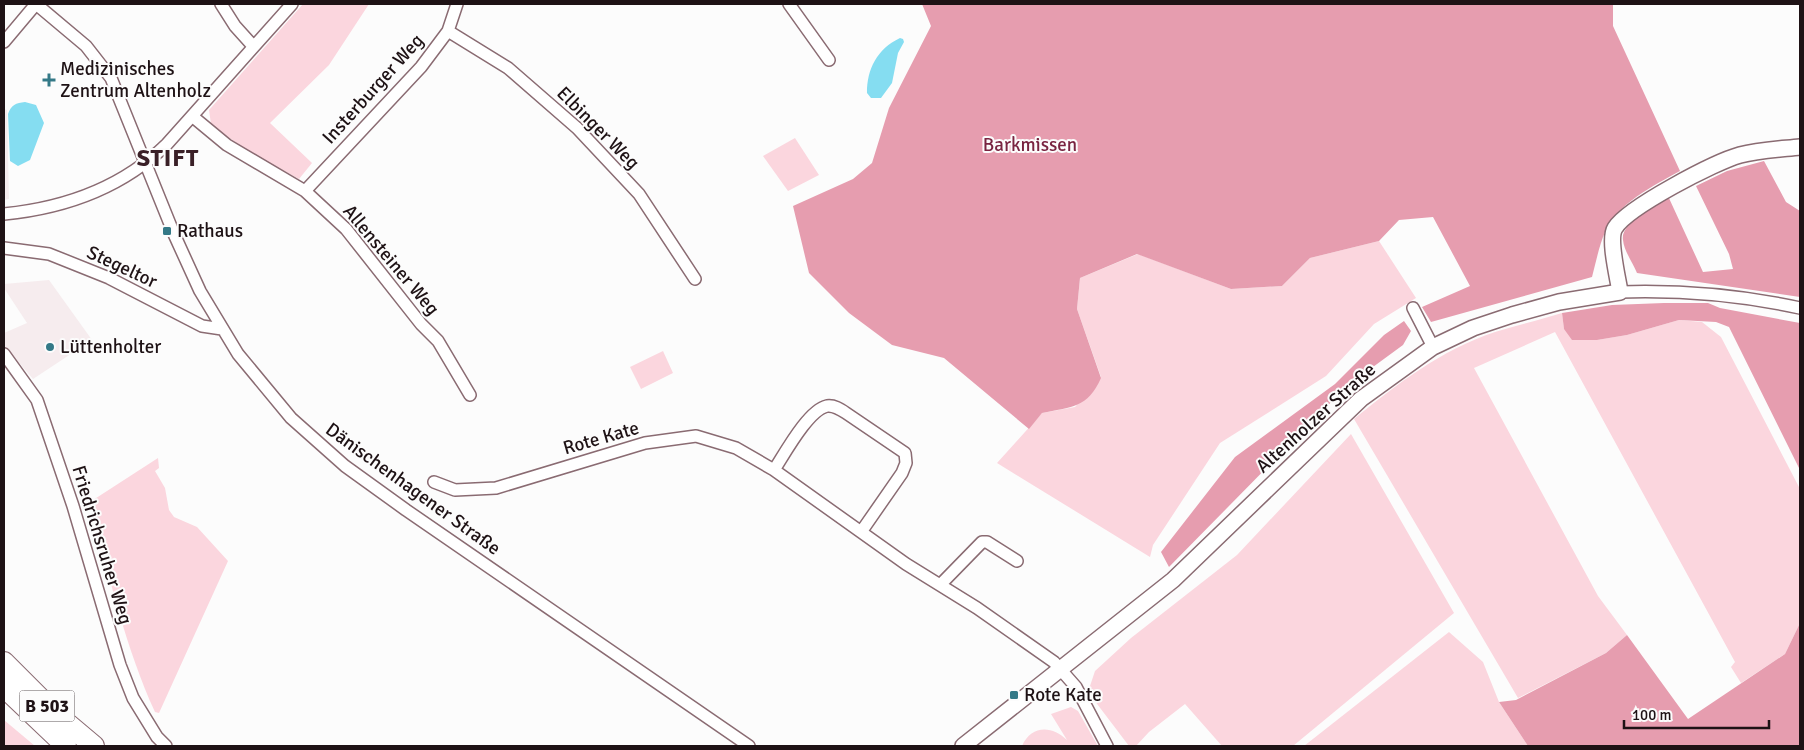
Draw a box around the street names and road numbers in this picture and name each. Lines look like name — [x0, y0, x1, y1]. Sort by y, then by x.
street label: Insterburger Weg — [317, 29, 429, 149]
street label: Elbinger Weg — [551, 81, 645, 175]
street label: Allensteiner Weg — [338, 200, 444, 320]
street label: Stegeltor — [83, 240, 161, 294]
street label: Altenholzer Straße — [1251, 358, 1381, 478]
street label: Rote Kate — [560, 416, 642, 460]
street label: Dänischenhagener Straße — [321, 417, 505, 561]
street label: Friedrichsruher Weg — [66, 463, 138, 627]
road number: B 503 — [20, 690, 74, 721]

